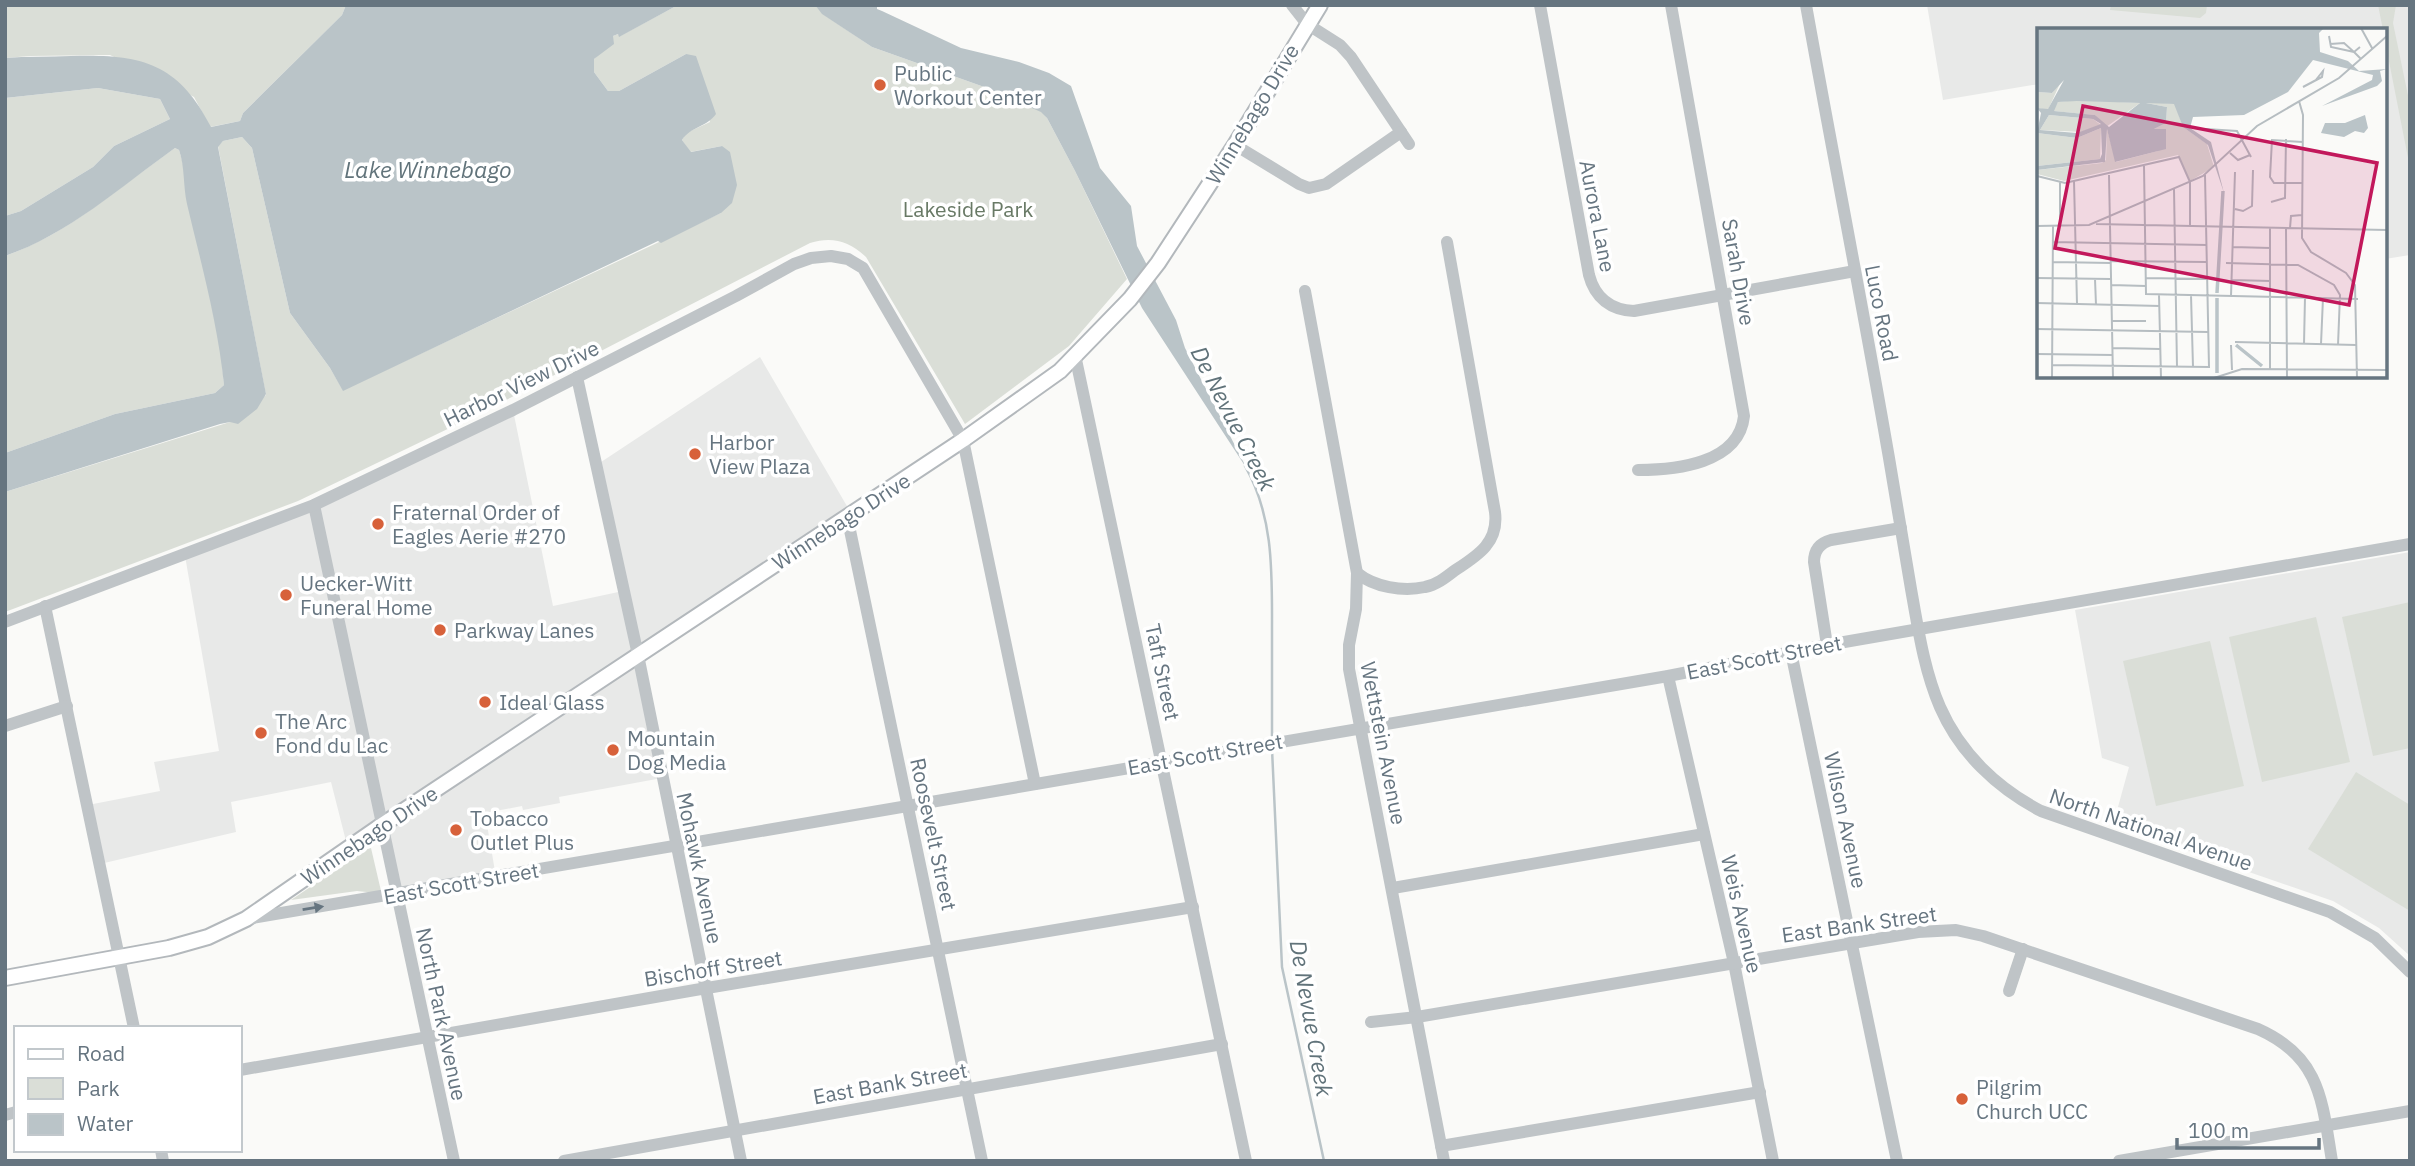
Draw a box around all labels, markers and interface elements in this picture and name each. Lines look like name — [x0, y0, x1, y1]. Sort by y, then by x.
inset map — [2037, 28, 2387, 378]
street label: Winnebago Drive — [1199, 39, 1305, 189]
place label: Public Workout Center — [894, 59, 1042, 111]
marker: Public Workout Center — [872, 77, 888, 93]
water label: Lake Winnebago — [344, 154, 512, 184]
street label: Aurora Lane — [1573, 158, 1623, 274]
park label: Lakeside Park — [903, 195, 1033, 223]
street label: Sarah Drive — [1716, 216, 1762, 328]
street label: Luco Road — [1859, 262, 1905, 364]
street label: Harbor View Drive — [439, 333, 603, 433]
water label: De Nevue Creek — [1185, 341, 1284, 496]
place label: Harbor View Plaza — [709, 428, 810, 480]
marker: Harbor View Plaza — [687, 446, 703, 462]
street label: Winnebago Drive — [767, 466, 915, 576]
place label: Fraternal Order of Eagles Aerie #270 — [392, 498, 566, 550]
marker: Fraternal Order of Eagles Aerie #270 — [370, 516, 386, 532]
place label: Uecker-Witt Funeral Home — [300, 569, 433, 621]
marker: Uecker-Witt Funeral Home — [278, 587, 294, 603]
place label: Parkway Lanes — [454, 616, 594, 644]
street label: Taft Street — [1139, 621, 1187, 723]
marker: Parkway Lanes — [432, 622, 448, 638]
street label: East Scott Street — [1684, 628, 1844, 686]
street label: Wettstein Avenue — [1354, 659, 1414, 827]
place label: Ideal Glass — [499, 688, 605, 716]
marker: Ideal Glass — [477, 694, 493, 710]
place label: The Arc Fond du Lac — [275, 707, 388, 759]
place label: Mountain Dog Media — [627, 724, 726, 776]
marker: The Arc Fond du Lac — [253, 725, 269, 741]
street label: East Scott Street — [1125, 727, 1285, 781]
marker: Mountain Dog Media — [605, 742, 621, 758]
street label: Wilson Avenue — [1818, 749, 1874, 891]
street label: Roosevelt Street — [904, 755, 964, 913]
street label: Winnebago Drive — [295, 779, 443, 891]
street label: North National Avenue — [2046, 781, 2256, 877]
street label: Mohawk Avenue — [670, 790, 730, 946]
place label: Tobacco Outlet Plus — [470, 804, 574, 856]
marker: Tobacco Outlet Plus — [448, 822, 464, 838]
street label: Weis Avenue — [1715, 852, 1769, 976]
street label: East Scott Street — [381, 856, 541, 910]
street label: East Bank Street — [1780, 899, 1938, 949]
one-way arrow — [302, 902, 324, 913]
street label: North Park Avenue — [410, 925, 474, 1103]
water label: De Nevue Creek — [1283, 937, 1341, 1100]
street label: Bischoff Street — [642, 943, 784, 993]
legend — [14, 1026, 242, 1152]
text: Road — [77, 1039, 125, 1067]
street label: East Bank Street — [811, 1056, 969, 1110]
place label: Pilgrim Church UCC — [1976, 1073, 2088, 1125]
text: Park — [77, 1074, 120, 1102]
marker: Pilgrim Church UCC — [1954, 1091, 1970, 1107]
scale bar — [2177, 1106, 2319, 1150]
text: Water — [77, 1109, 134, 1137]
text: 100 m — [2188, 1116, 2249, 1144]

